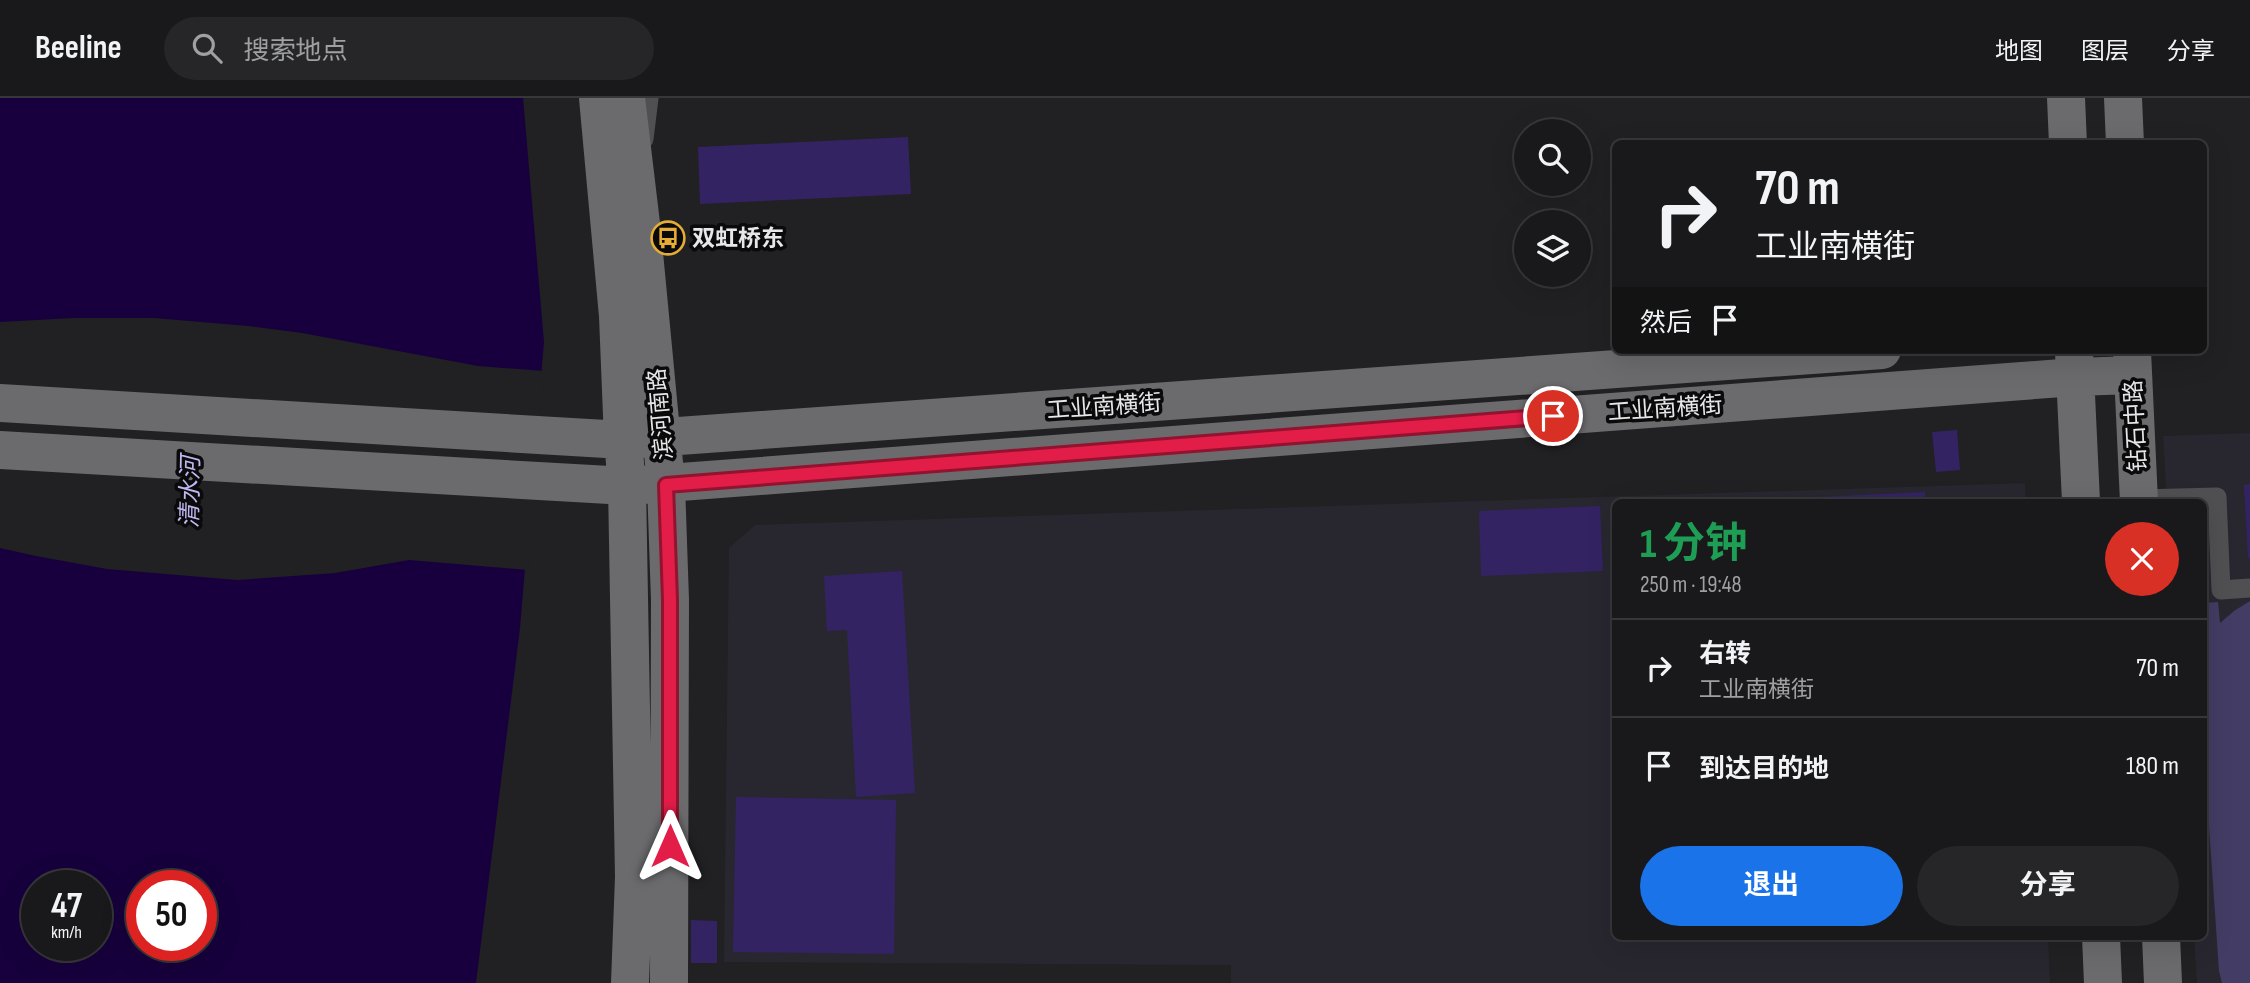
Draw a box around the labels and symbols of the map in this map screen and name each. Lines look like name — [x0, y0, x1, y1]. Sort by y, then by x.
bus stop icon: 双虹桥东 — [649, 219, 687, 257]
place label: 双虹桥东 — [692, 225, 784, 253]
street label: 滨河南路 — [643, 367, 679, 461]
street label: 钻石中路 — [2120, 379, 2152, 473]
pin — [1523, 386, 1583, 446]
street label: 工业南横街 — [1046, 389, 1162, 425]
street label: 工业南横街 — [1607, 391, 1723, 427]
water label: 清水河 — [175, 452, 206, 528]
position arrow — [633, 809, 707, 883]
speed limit sign: 50 — [126, 870, 217, 961]

